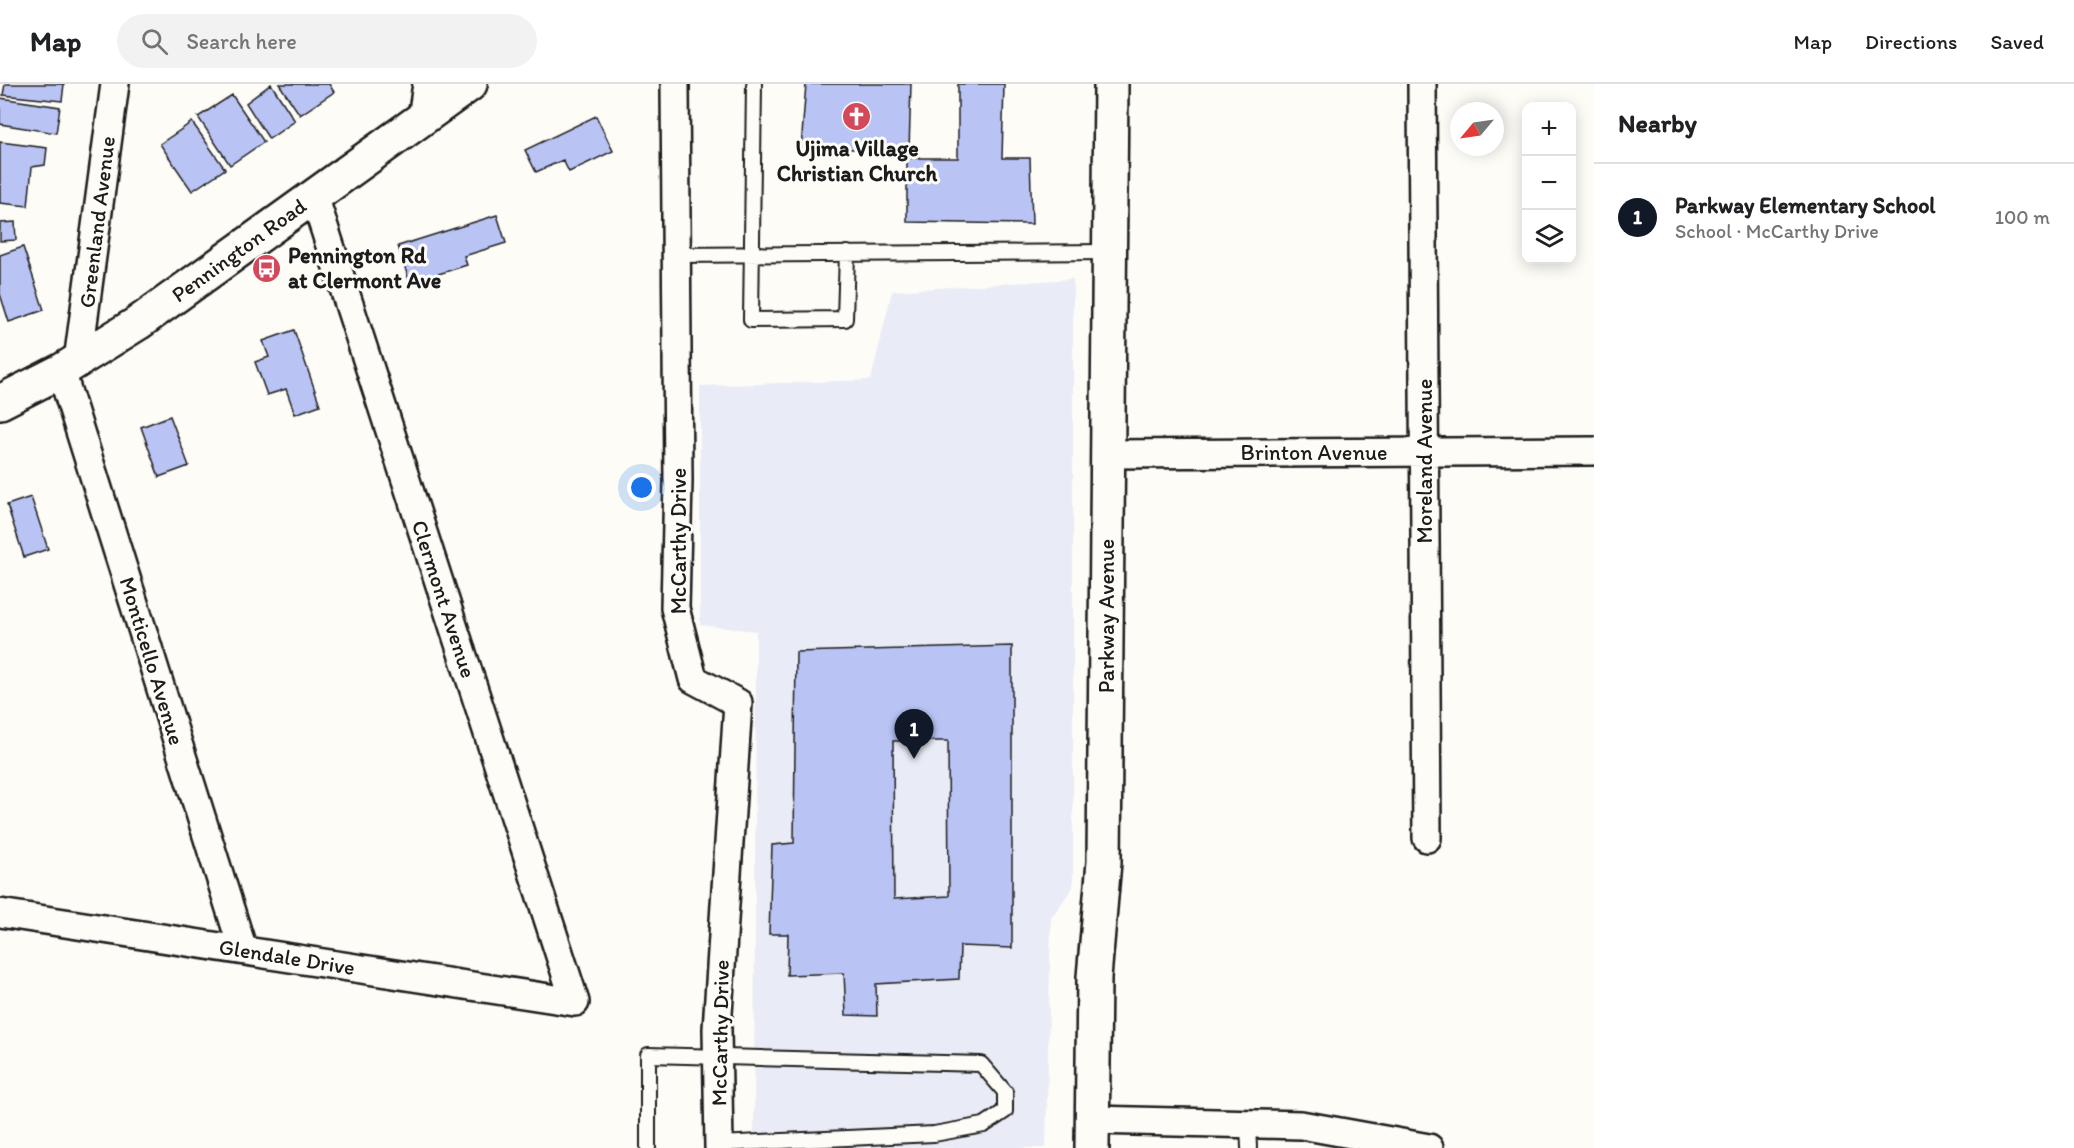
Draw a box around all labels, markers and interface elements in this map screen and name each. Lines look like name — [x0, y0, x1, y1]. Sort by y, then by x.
search box — [117, 14, 537, 68]
text: Map — [30, 24, 81, 58]
icon: search — [138, 25, 171, 58]
text: Search here — [186, 28, 297, 55]
text: Map — [1794, 29, 1832, 54]
text: Directions — [1865, 29, 1957, 54]
text: Saved — [1990, 29, 2044, 54]
church icon: Ujima Village Christian Church — [841, 100, 873, 132]
north arrow — [1450, 102, 1504, 156]
map controls — [1522, 102, 1576, 264]
button: + — [1522, 102, 1576, 156]
text: Nearby — [1618, 107, 1697, 139]
street label: Greenland Avenue — [73, 134, 121, 310]
place label: Ujima Village Christian Church — [777, 135, 937, 187]
button: − — [1522, 156, 1576, 210]
street label: Pennington Road — [166, 192, 312, 308]
text: Parkway Elementary School — [1675, 192, 1936, 219]
text: 1 — [1633, 205, 1642, 229]
text: 100 m — [1995, 205, 2050, 229]
button: layers — [1522, 210, 1576, 264]
text: School · McCarthy Drive — [1675, 219, 1879, 243]
place label: Pennington Rd at Clermont Ave — [288, 242, 441, 294]
bus stop icon: Pennington Rd at Clermont Ave — [251, 252, 283, 284]
street label: Moreland Avenue — [1411, 379, 1438, 543]
street label: Brinton Avenue — [1240, 439, 1388, 466]
street label: McCarthy Drive — [665, 468, 692, 614]
your location — [627, 473, 656, 502]
street label: Clermont Avenue — [406, 517, 482, 681]
street label: Parkway Avenue — [1093, 539, 1120, 693]
street label: Monticello Avenue — [114, 574, 190, 748]
pin: 1 — [894, 710, 934, 759]
street label: Glendale Drive — [217, 933, 357, 981]
street label: McCarthy Drive — [705, 960, 735, 1106]

